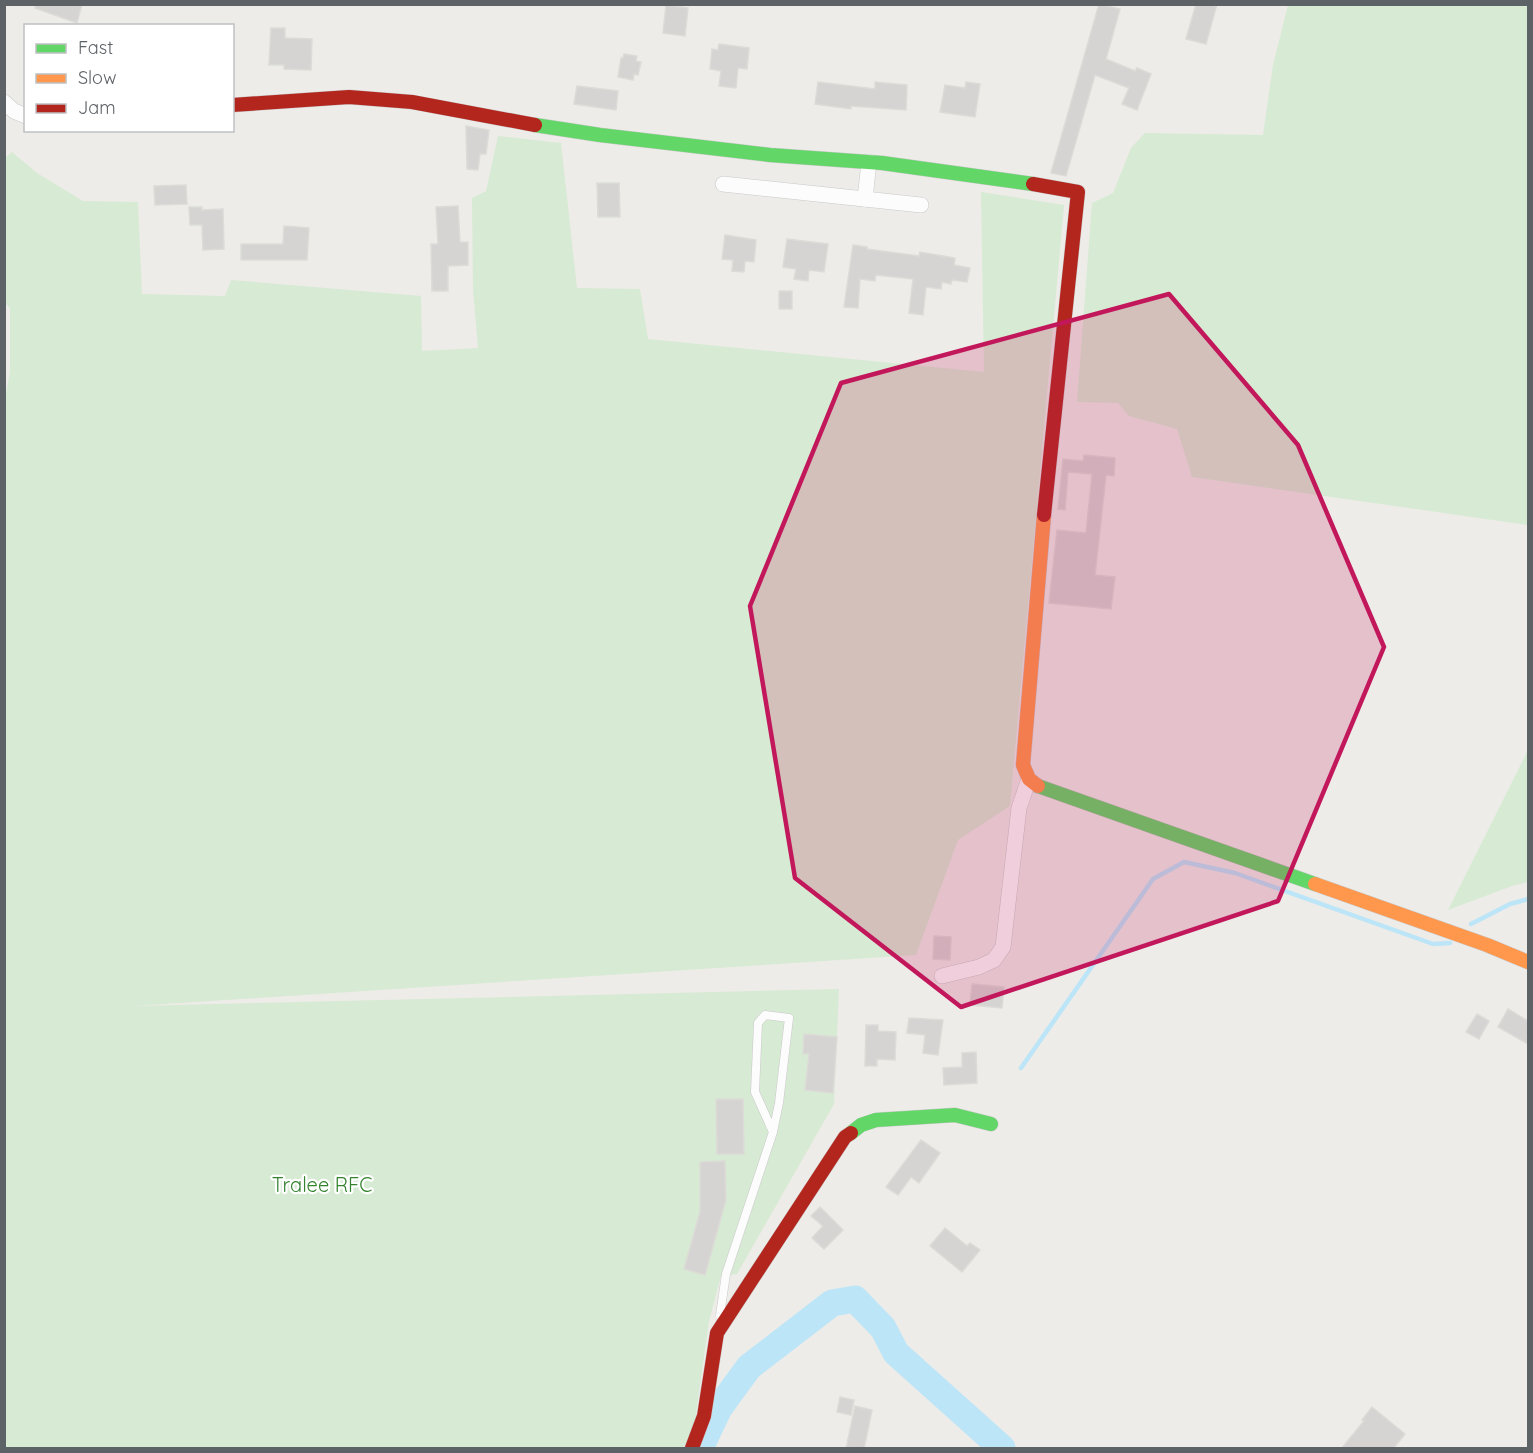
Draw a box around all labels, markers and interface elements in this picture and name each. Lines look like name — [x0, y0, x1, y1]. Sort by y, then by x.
legend — [24, 24, 234, 132]
text: Fast — [78, 36, 113, 59]
text: Slow — [78, 66, 116, 89]
text: Jam — [78, 96, 116, 119]
park label: Tralee RFC — [272, 1172, 372, 1197]

